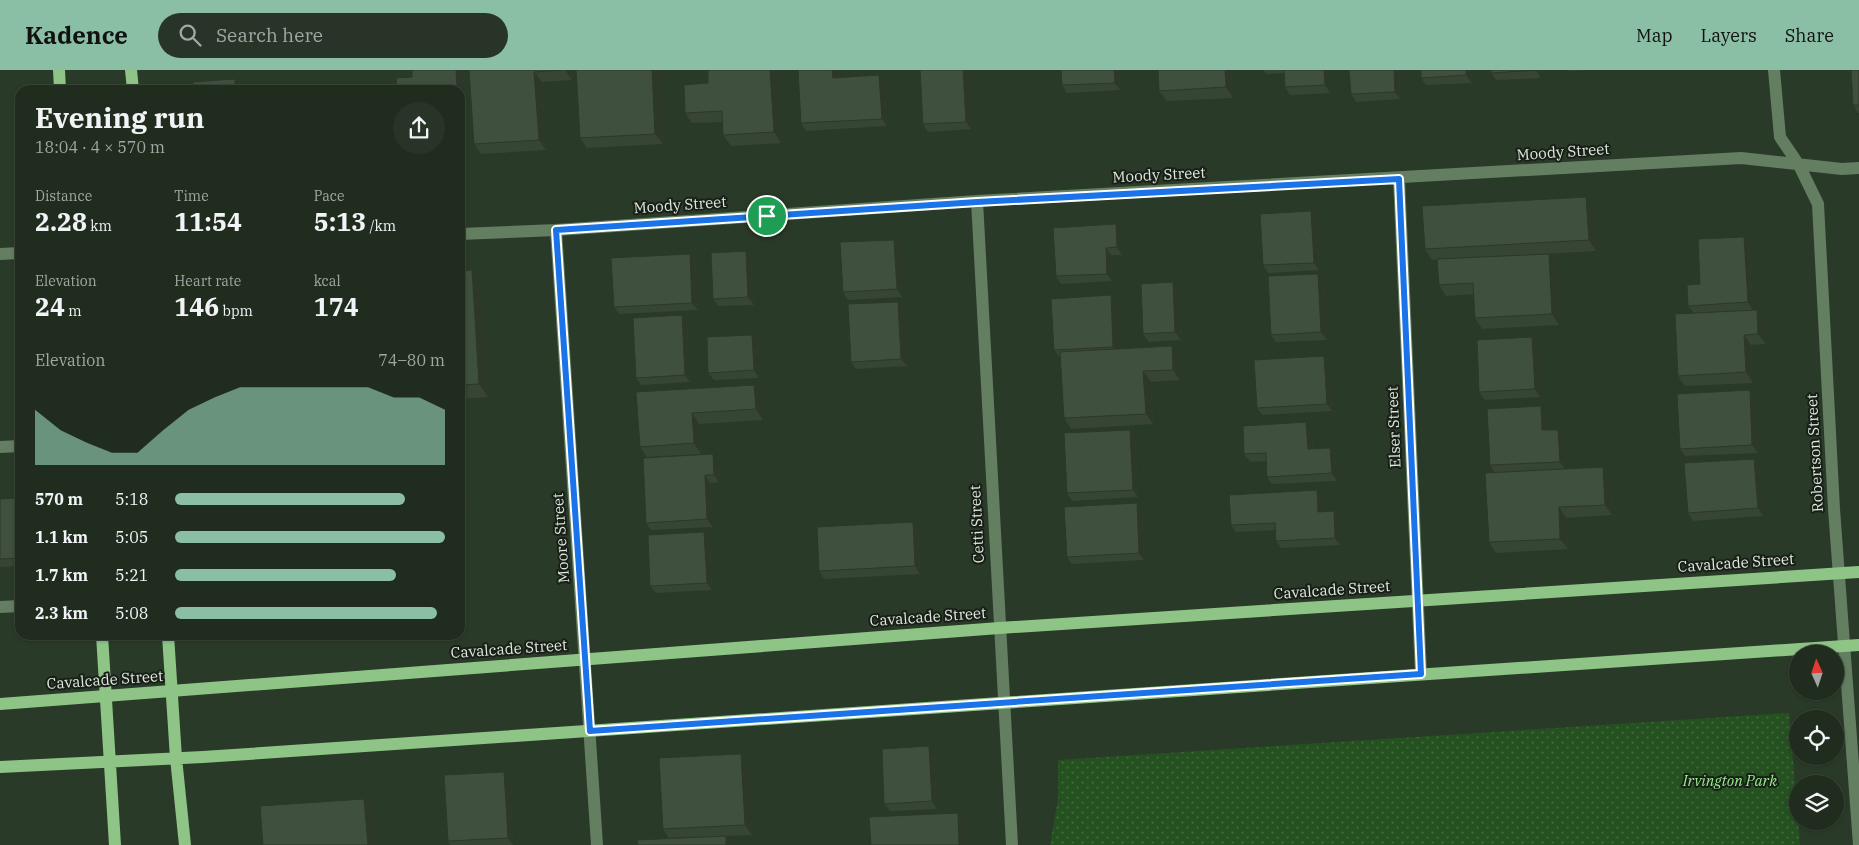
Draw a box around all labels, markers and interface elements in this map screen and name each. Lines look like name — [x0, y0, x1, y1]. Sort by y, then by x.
search box — [158, 13, 508, 58]
text: Kadence — [25, 19, 128, 51]
icon: search — [176, 21, 204, 49]
text: Search here — [216, 23, 323, 47]
text: Map — [1636, 24, 1673, 47]
text: Layers — [1701, 24, 1757, 47]
text: Share — [1785, 24, 1834, 47]
text: Evening run — [35, 99, 204, 136]
button: share — [393, 102, 445, 154]
text: 18:04 · 4 × 570 m — [35, 137, 165, 157]
street label: Moody Street — [1516, 139, 1610, 164]
street label: Moody Street — [1112, 163, 1206, 186]
text: Distance — [35, 187, 92, 205]
text: Time — [174, 187, 209, 205]
text: Pace — [314, 187, 344, 205]
street label: Moody Street — [633, 192, 727, 217]
pin — [746, 195, 788, 237]
icon: arrive — [753, 202, 781, 230]
text: 2.28 — [35, 205, 87, 238]
text: 11:54 — [174, 205, 242, 238]
text: 5:13 — [314, 205, 366, 238]
text: km — [87, 217, 112, 235]
text: /km — [366, 217, 396, 235]
text: Elevation — [35, 272, 97, 290]
text: Heart rate — [174, 272, 241, 290]
text: kcal — [314, 272, 341, 290]
text: 24 — [35, 290, 65, 323]
text: 146 — [174, 290, 219, 323]
text: 174 — [314, 290, 359, 323]
text: m — [65, 302, 82, 320]
text: bpm — [219, 302, 253, 320]
text: Elevation — [35, 350, 105, 370]
text: 74–80 m — [378, 350, 445, 370]
street label: Elser Street — [1383, 386, 1404, 468]
street label: Robertson Street — [1802, 393, 1827, 513]
street label: Cetti Street — [965, 484, 988, 564]
text: 570 m — [35, 489, 83, 509]
text: 5:18 — [115, 489, 148, 509]
street label: Moore Street — [548, 492, 573, 584]
text: 1.1 km — [35, 527, 88, 547]
text: 5:05 — [115, 527, 148, 547]
street label: Cavalcade Street — [1677, 549, 1795, 576]
text: 1.7 km — [35, 565, 88, 585]
text: 5:21 — [115, 565, 148, 585]
street label: Cavalcade Street — [1273, 576, 1391, 603]
text: 2.3 km — [35, 603, 88, 623]
text: 5:08 — [115, 603, 148, 623]
street label: Cavalcade Street — [869, 603, 987, 630]
street label: Cavalcade Street — [450, 635, 568, 662]
north arrow — [1789, 645, 1844, 700]
map controls — [1789, 645, 1844, 830]
street label: Cavalcade Street — [46, 666, 164, 693]
button: locate — [1789, 710, 1844, 765]
park label: Irvington Park — [1682, 771, 1777, 790]
button: layers — [1789, 775, 1844, 830]

